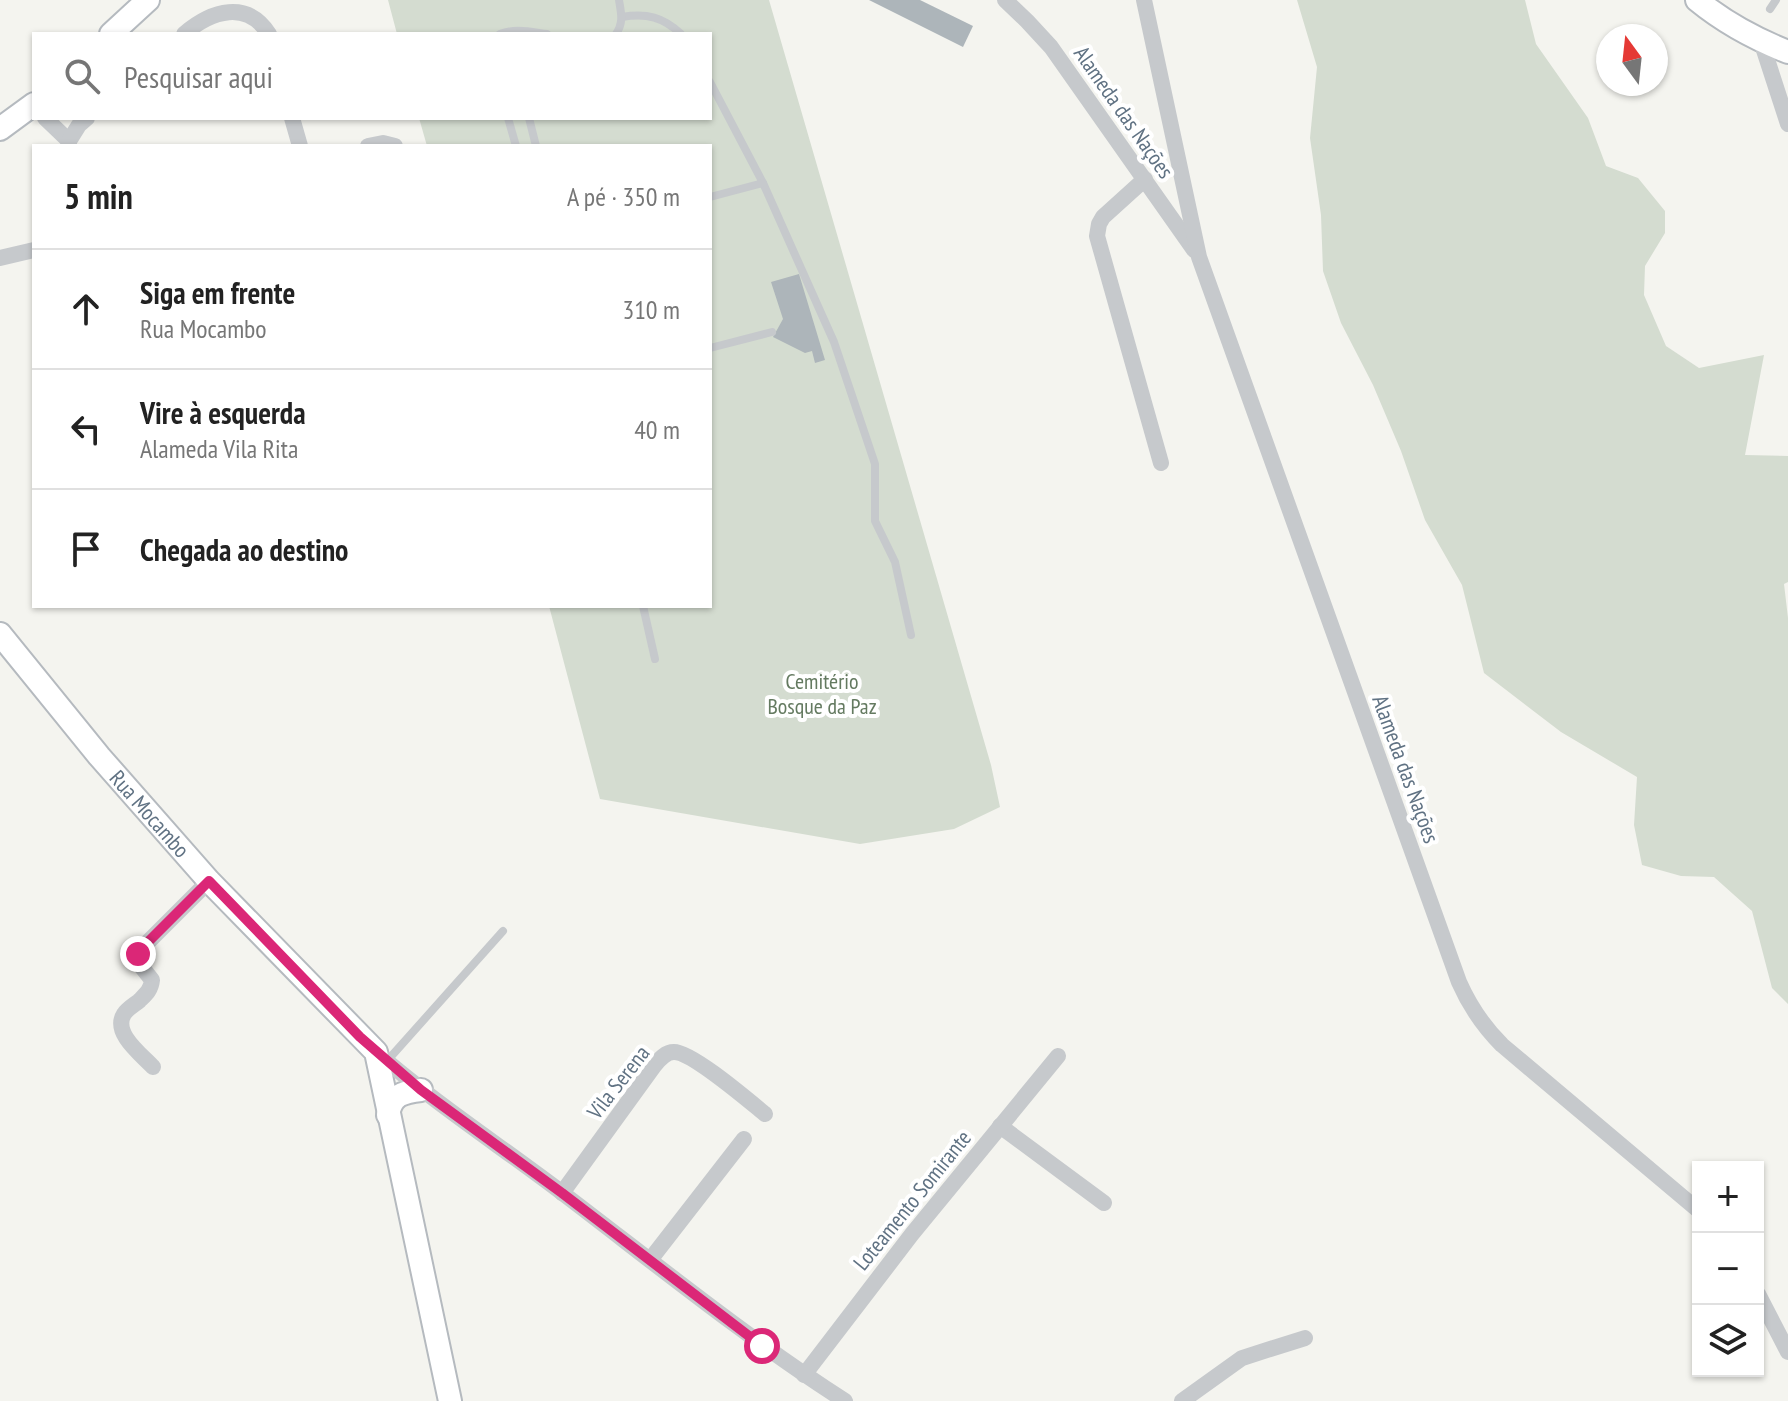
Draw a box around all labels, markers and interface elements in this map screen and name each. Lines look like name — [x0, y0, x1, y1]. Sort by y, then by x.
north arrow — [1596, 24, 1668, 96]
search box — [32, 32, 712, 120]
street label: Alameda das Nações — [1068, 40, 1180, 184]
icon: search — [60, 54, 104, 98]
text: Pesquisar aqui — [124, 57, 273, 96]
text: 5 min — [64, 174, 133, 218]
text: A pé · 350 m — [567, 180, 680, 213]
text: Siga em frente — [140, 273, 295, 312]
icon: ahead — [64, 287, 108, 331]
text: 310 m — [622, 293, 680, 326]
text: Rua Mocambo — [140, 312, 267, 345]
text: Vire à esquerda — [140, 393, 306, 432]
icon: left — [64, 407, 108, 451]
text: 40 m — [634, 413, 680, 446]
text: Alameda Vila Rita — [140, 432, 298, 465]
icon: arrive — [64, 527, 108, 571]
text: Chegada ao destino — [140, 530, 348, 569]
park label: Cemitério Bosque da Paz — [767, 667, 877, 720]
street label: Alameda das Nações — [1366, 691, 1446, 847]
street label: Rua Mocambo — [104, 764, 196, 863]
route end — [120, 936, 156, 972]
street label: Vila Serena — [580, 1040, 655, 1125]
street label: Loteamento Somirante — [847, 1124, 977, 1276]
map controls — [1692, 1161, 1764, 1377]
button: + — [1692, 1161, 1764, 1233]
button: − — [1692, 1233, 1764, 1305]
button: layers — [1692, 1305, 1764, 1377]
route start — [744, 1328, 780, 1364]

